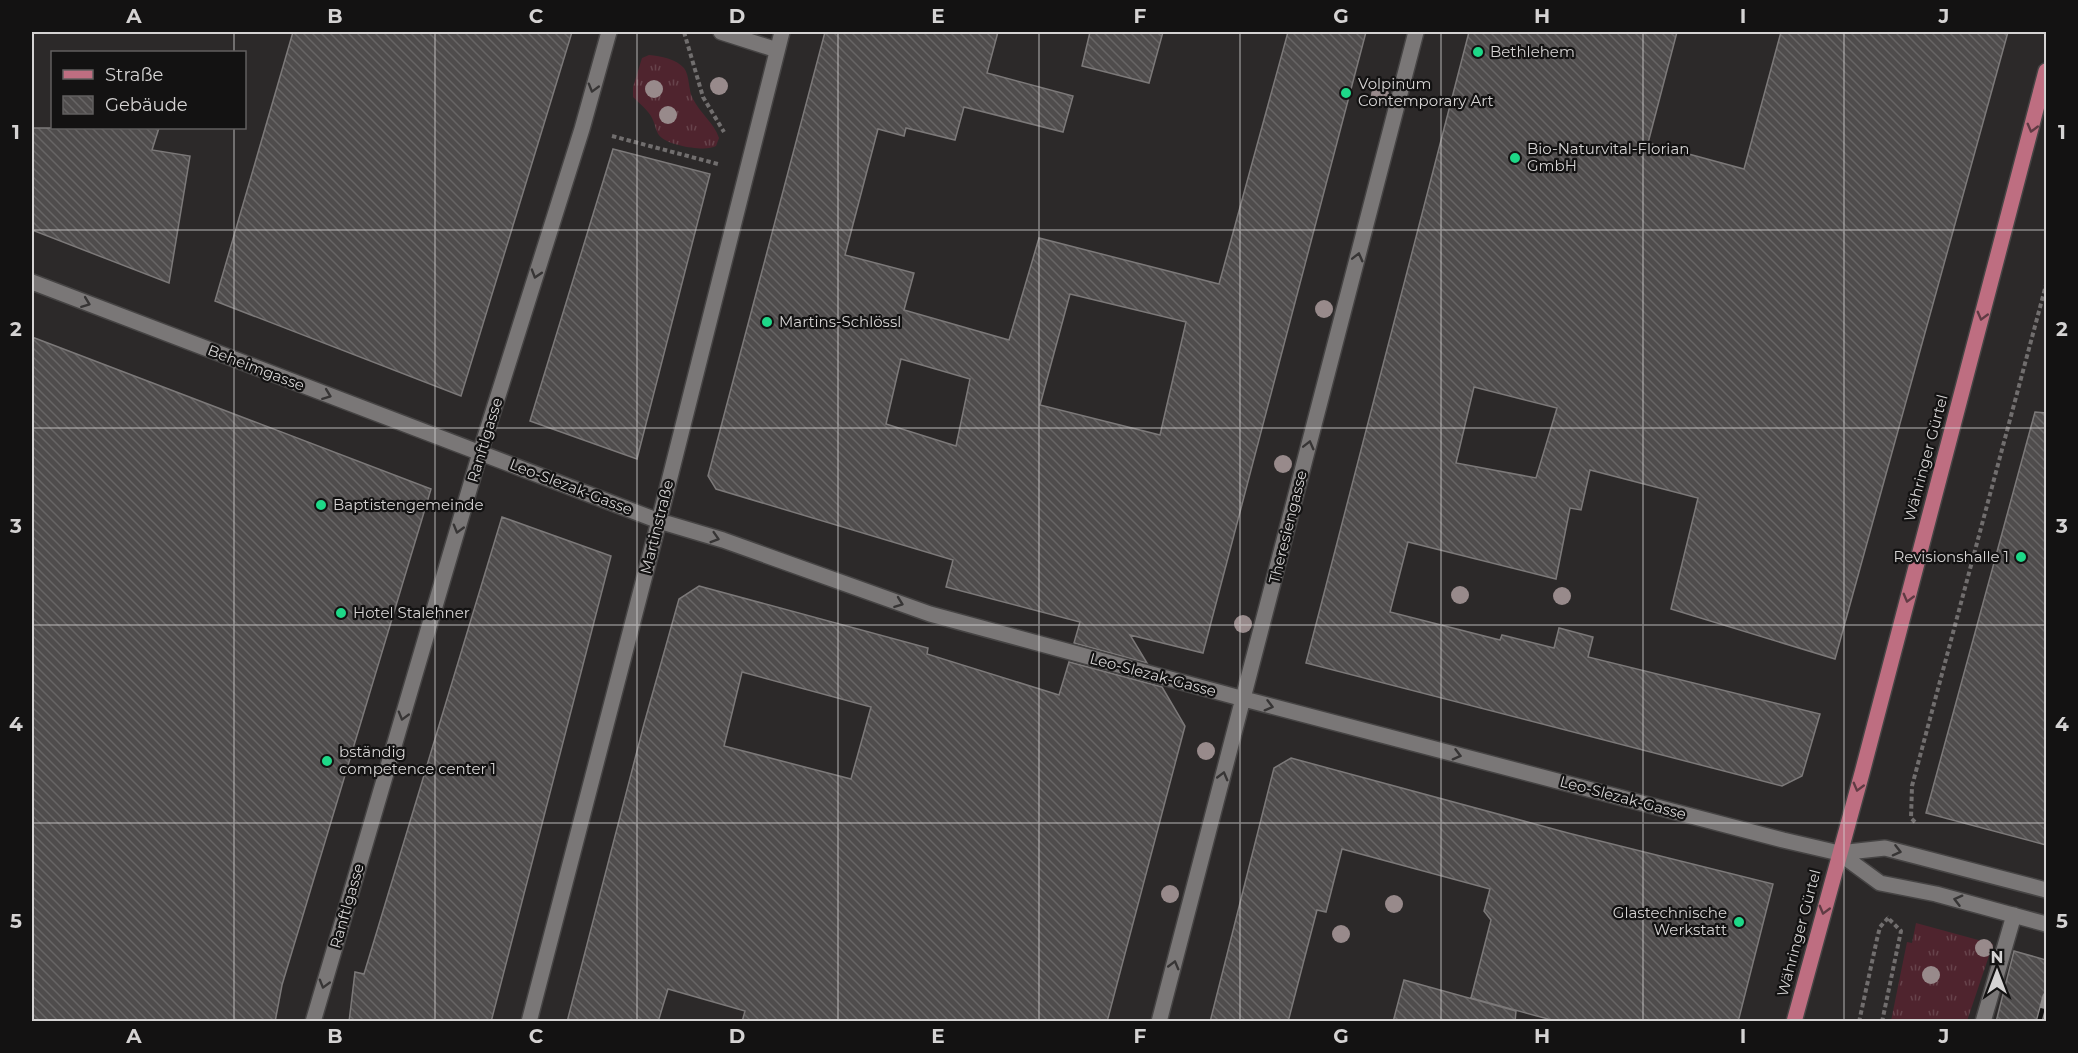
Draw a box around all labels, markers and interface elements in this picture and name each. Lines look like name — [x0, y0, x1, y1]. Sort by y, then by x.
text: A — [125, 4, 142, 28]
text: B — [327, 4, 343, 28]
text: C — [529, 4, 544, 28]
text: D — [729, 4, 745, 28]
text: E — [931, 4, 945, 28]
text: F — [1134, 4, 1147, 28]
text: G — [1333, 4, 1349, 28]
text: H — [1534, 4, 1550, 28]
text: I — [1740, 4, 1746, 28]
text: J — [1938, 4, 1949, 28]
place label: Bethlehem — [1490, 42, 1575, 61]
marker: Bethlehem — [1471, 45, 1485, 59]
legend — [51, 51, 246, 129]
text: Straße — [105, 64, 164, 86]
place label: Volpinum Contemporary Art — [1358, 74, 1494, 110]
one-way arrow — [588, 82, 600, 93]
marker: Volpinum Contemporary Art — [1339, 86, 1353, 100]
text: Gebäude — [105, 94, 188, 116]
text: 1 — [12, 120, 20, 144]
text: 1 — [2058, 120, 2066, 144]
one-way arrow — [2026, 123, 2039, 133]
place label: Bio-Naturvital-Florian GmbH — [1527, 139, 1689, 175]
marker: Bio-Naturvital-Florian GmbH — [1508, 151, 1522, 165]
one-way arrow — [1350, 252, 1363, 262]
one-way arrow — [531, 268, 543, 279]
one-way arrow — [80, 296, 91, 308]
one-way arrow — [1977, 311, 1989, 321]
place label: Martins-Schlössl — [779, 312, 901, 331]
marker: Martins-Schlössl — [760, 315, 774, 329]
text: 2 — [10, 317, 22, 341]
text: 2 — [2056, 317, 2068, 341]
street label: Beheimgasse — [205, 340, 307, 395]
one-way arrow — [322, 387, 332, 400]
street label: Währinger Gürtel — [1899, 392, 1952, 524]
street label: Ranftlgasse — [463, 395, 506, 485]
one-way arrow — [1302, 440, 1314, 451]
street label: Leo-Slezak-Gasse — [507, 454, 635, 519]
street label: Theresiengasse — [1264, 468, 1311, 585]
street label: Martinstraße — [636, 478, 677, 576]
place label: Baptistengemeinde — [333, 495, 484, 514]
marker: Baptistengemeinde — [314, 498, 328, 512]
text: 3 — [9, 514, 22, 538]
text: 3 — [2055, 514, 2068, 538]
one-way arrow — [453, 523, 465, 534]
one-way arrow — [709, 530, 720, 543]
place label: Revisionshalle 1 — [1893, 547, 2009, 566]
marker: Revisionshalle 1 — [2014, 550, 2028, 564]
one-way arrow — [1903, 592, 1915, 603]
one-way arrow — [893, 595, 904, 608]
place label: Hotel Stalehner — [353, 603, 470, 622]
marker: Hotel Stalehner — [334, 606, 348, 620]
street label: Leo-Slezak-Gasse — [1088, 648, 1218, 701]
one-way arrow — [1263, 699, 1274, 711]
one-way arrow — [398, 710, 410, 721]
text: 4 — [9, 712, 23, 736]
text: 4 — [2055, 712, 2069, 736]
place label: bständig competence center 1 — [339, 742, 496, 778]
one-way arrow — [1452, 748, 1462, 760]
marker: bständig competence center 1 — [320, 754, 334, 768]
street label: Leo-Slezak-Gasse — [1558, 771, 1688, 824]
one-way arrow — [1216, 772, 1229, 782]
one-way arrow — [1853, 782, 1866, 792]
one-way arrow — [1891, 843, 1901, 856]
street label: Ranftlgasse — [325, 861, 368, 951]
street label: Währinger Gürtel — [1772, 867, 1825, 999]
one-way arrow — [1953, 895, 1964, 907]
place label: Glastechnische Werkstatt — [1613, 903, 1727, 939]
one-way arrow — [1819, 905, 1832, 915]
text: 5 — [10, 909, 22, 933]
text: 5 — [2056, 909, 2068, 933]
marker: Glastechnische Werkstatt — [1732, 915, 1746, 929]
north arrow — [1967, 942, 2027, 1002]
text: N — [1991, 948, 2003, 967]
one-way arrow — [1166, 960, 1179, 970]
one-way arrow — [319, 978, 331, 989]
text: A — [125, 1024, 142, 1048]
text: B — [327, 1024, 343, 1048]
text: C — [529, 1024, 544, 1048]
text: D — [729, 1024, 745, 1048]
text: E — [931, 1024, 945, 1048]
text: F — [1134, 1024, 1147, 1048]
text: G — [1333, 1024, 1349, 1048]
text: H — [1534, 1024, 1550, 1048]
text: I — [1740, 1024, 1746, 1048]
text: J — [1938, 1024, 1949, 1048]

